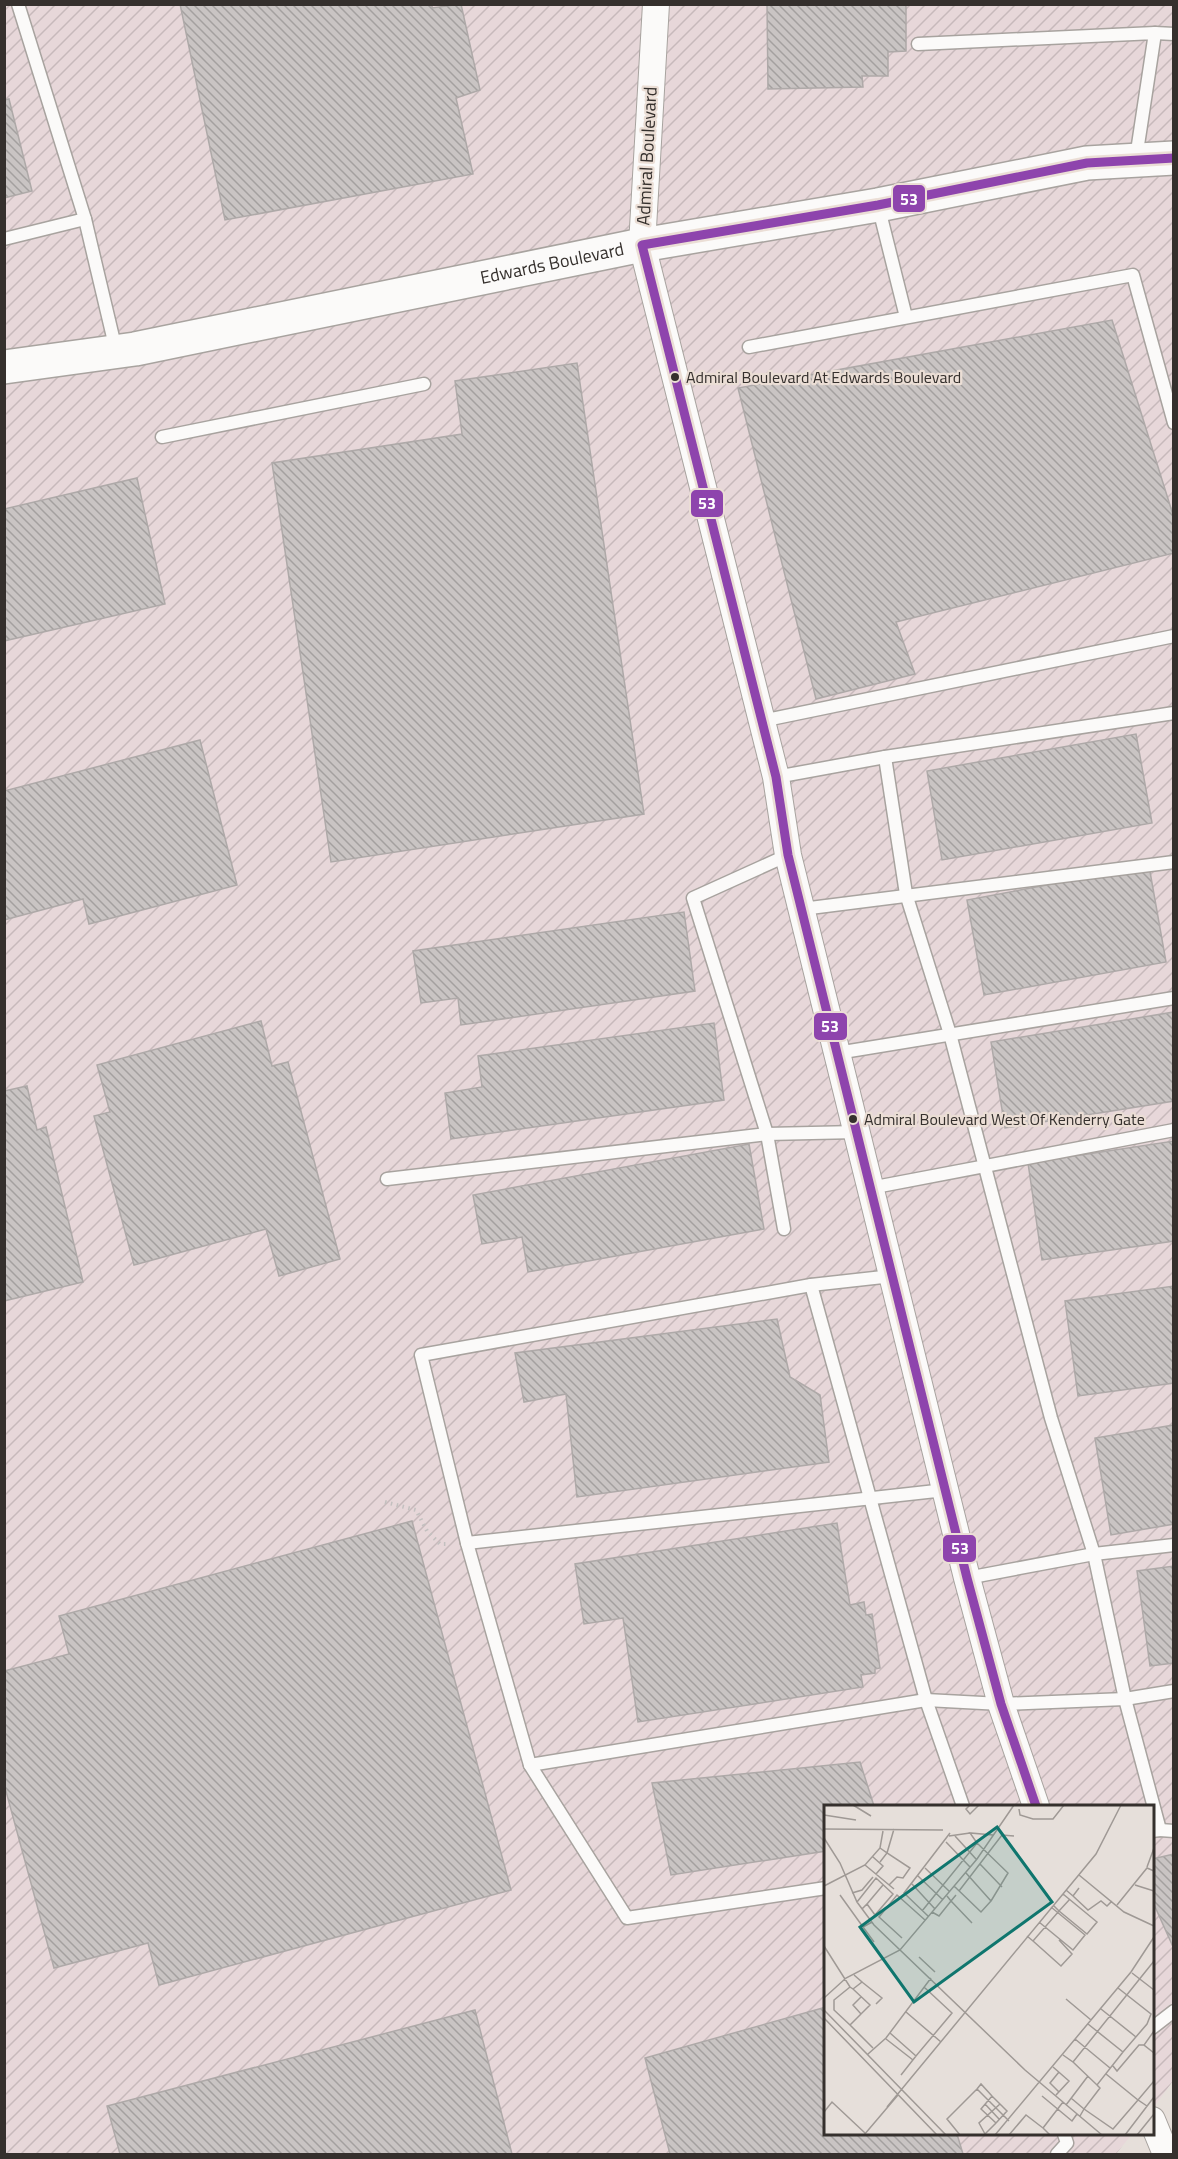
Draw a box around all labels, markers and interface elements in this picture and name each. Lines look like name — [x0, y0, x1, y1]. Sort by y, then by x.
street label: Admiral Boulevard — [629, 86, 664, 226]
line badge: 53 — [892, 184, 926, 213]
text: 53 — [900, 187, 918, 211]
street label: Edwards Boulevard — [478, 235, 626, 291]
place label: Admiral Boulevard At Edwards Boulevard — [686, 365, 961, 389]
marker: Admiral Boulevard At Edwards Boulevard — [669, 371, 681, 383]
line badge: 53 — [690, 489, 724, 518]
text: 53 — [698, 491, 716, 515]
line badge: 53 — [813, 1012, 848, 1041]
text: 53 — [821, 1014, 839, 1038]
place label: Admiral Boulevard West Of Kenderry Gate — [864, 1107, 1145, 1131]
marker: Admiral Boulevard West Of Kenderry Gate — [847, 1113, 859, 1125]
line badge: 53 — [942, 1534, 977, 1563]
text: 53 — [951, 1536, 969, 1560]
inset map — [824, 1805, 1154, 2135]

